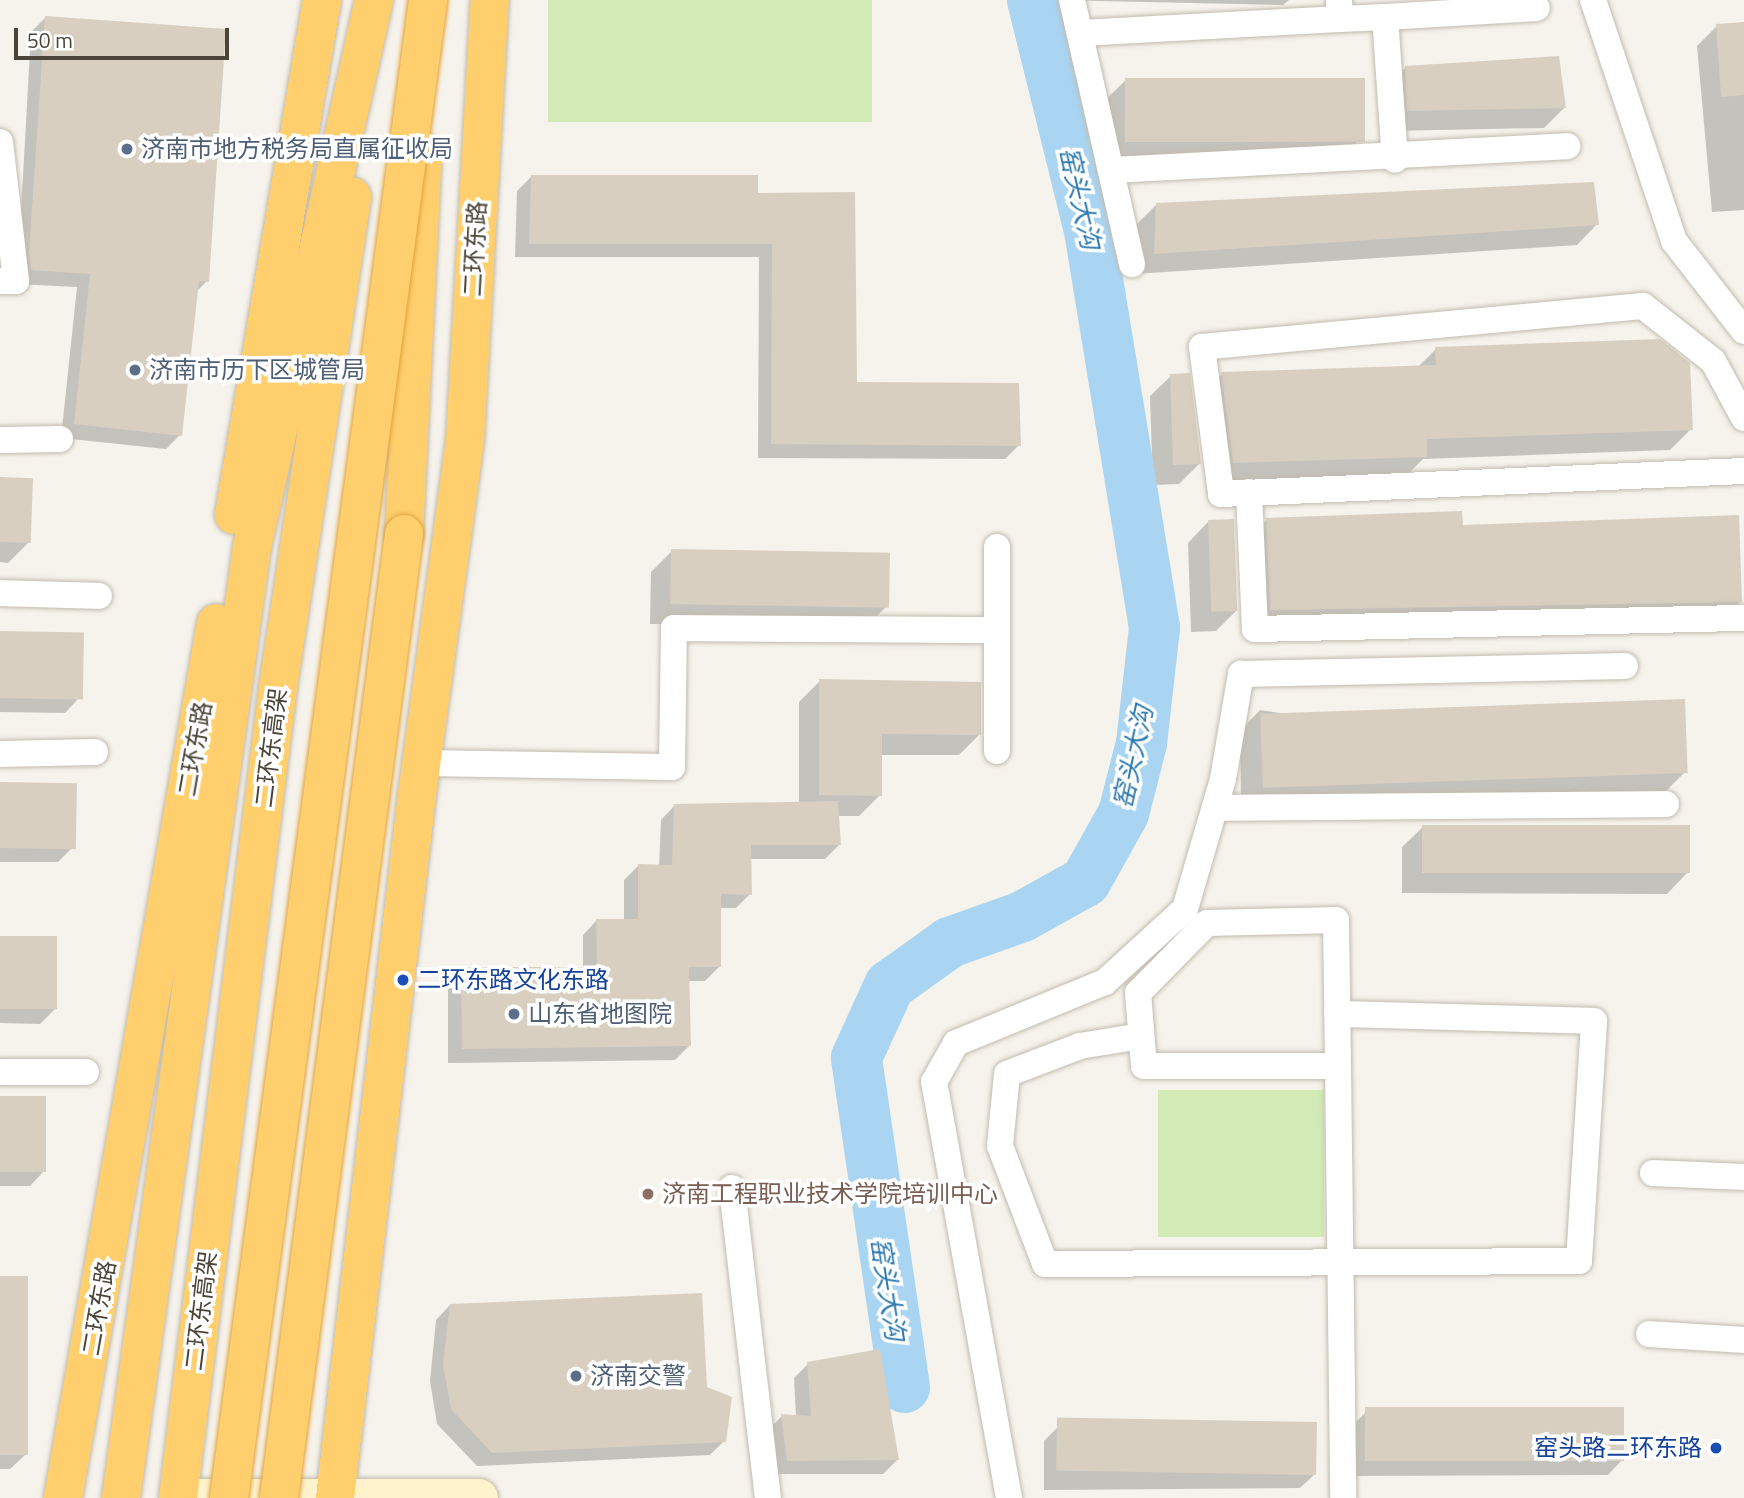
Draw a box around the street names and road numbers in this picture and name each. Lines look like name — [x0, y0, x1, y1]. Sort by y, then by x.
street label: 二环东路 — [458, 200, 492, 298]
street label: 二环东高架 — [249, 687, 293, 809]
street label: 二环东路 — [172, 699, 218, 799]
street label: 二环东高架 — [179, 1250, 223, 1372]
street label: 二环东路 — [76, 1258, 122, 1358]

